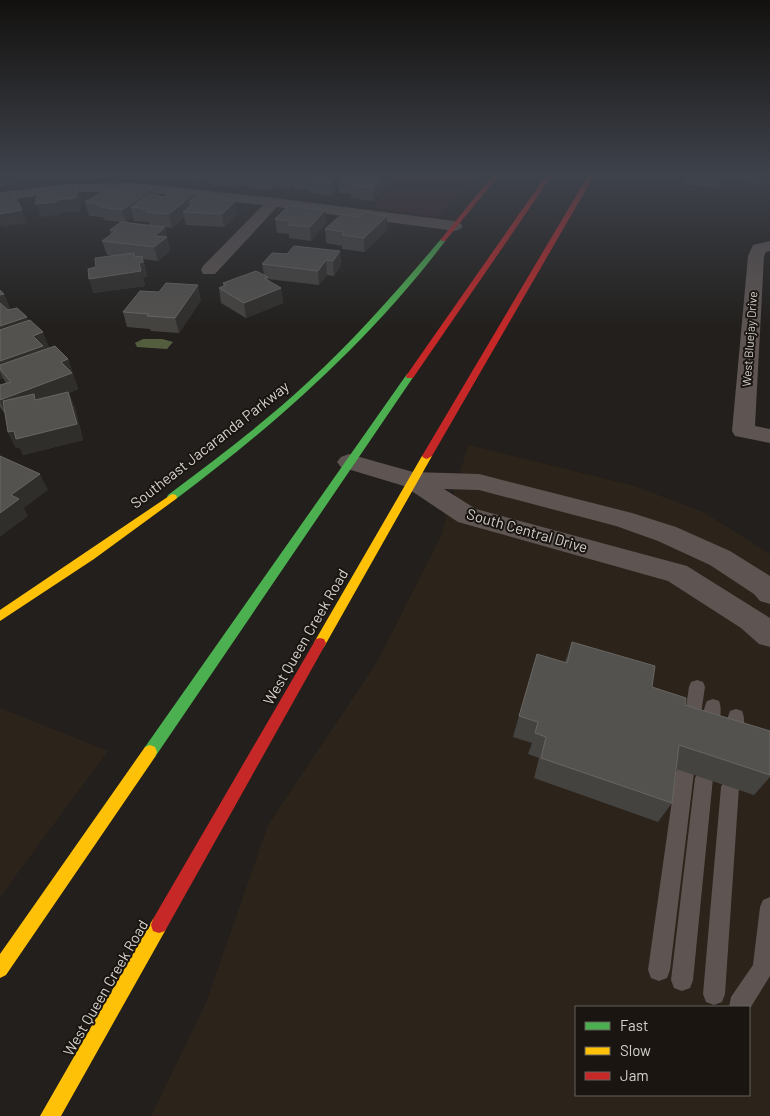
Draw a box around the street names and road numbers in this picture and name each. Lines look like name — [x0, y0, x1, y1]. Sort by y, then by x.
street label: West Bluejay Drive — [739, 291, 759, 387]
street label: Southeast Jacaranda Parkway — [127, 377, 292, 512]
street label: South Central Drive — [465, 504, 590, 556]
street label: West Queen Creek Road — [259, 565, 351, 708]
street label: West Queen Creek Road — [59, 916, 151, 1059]

